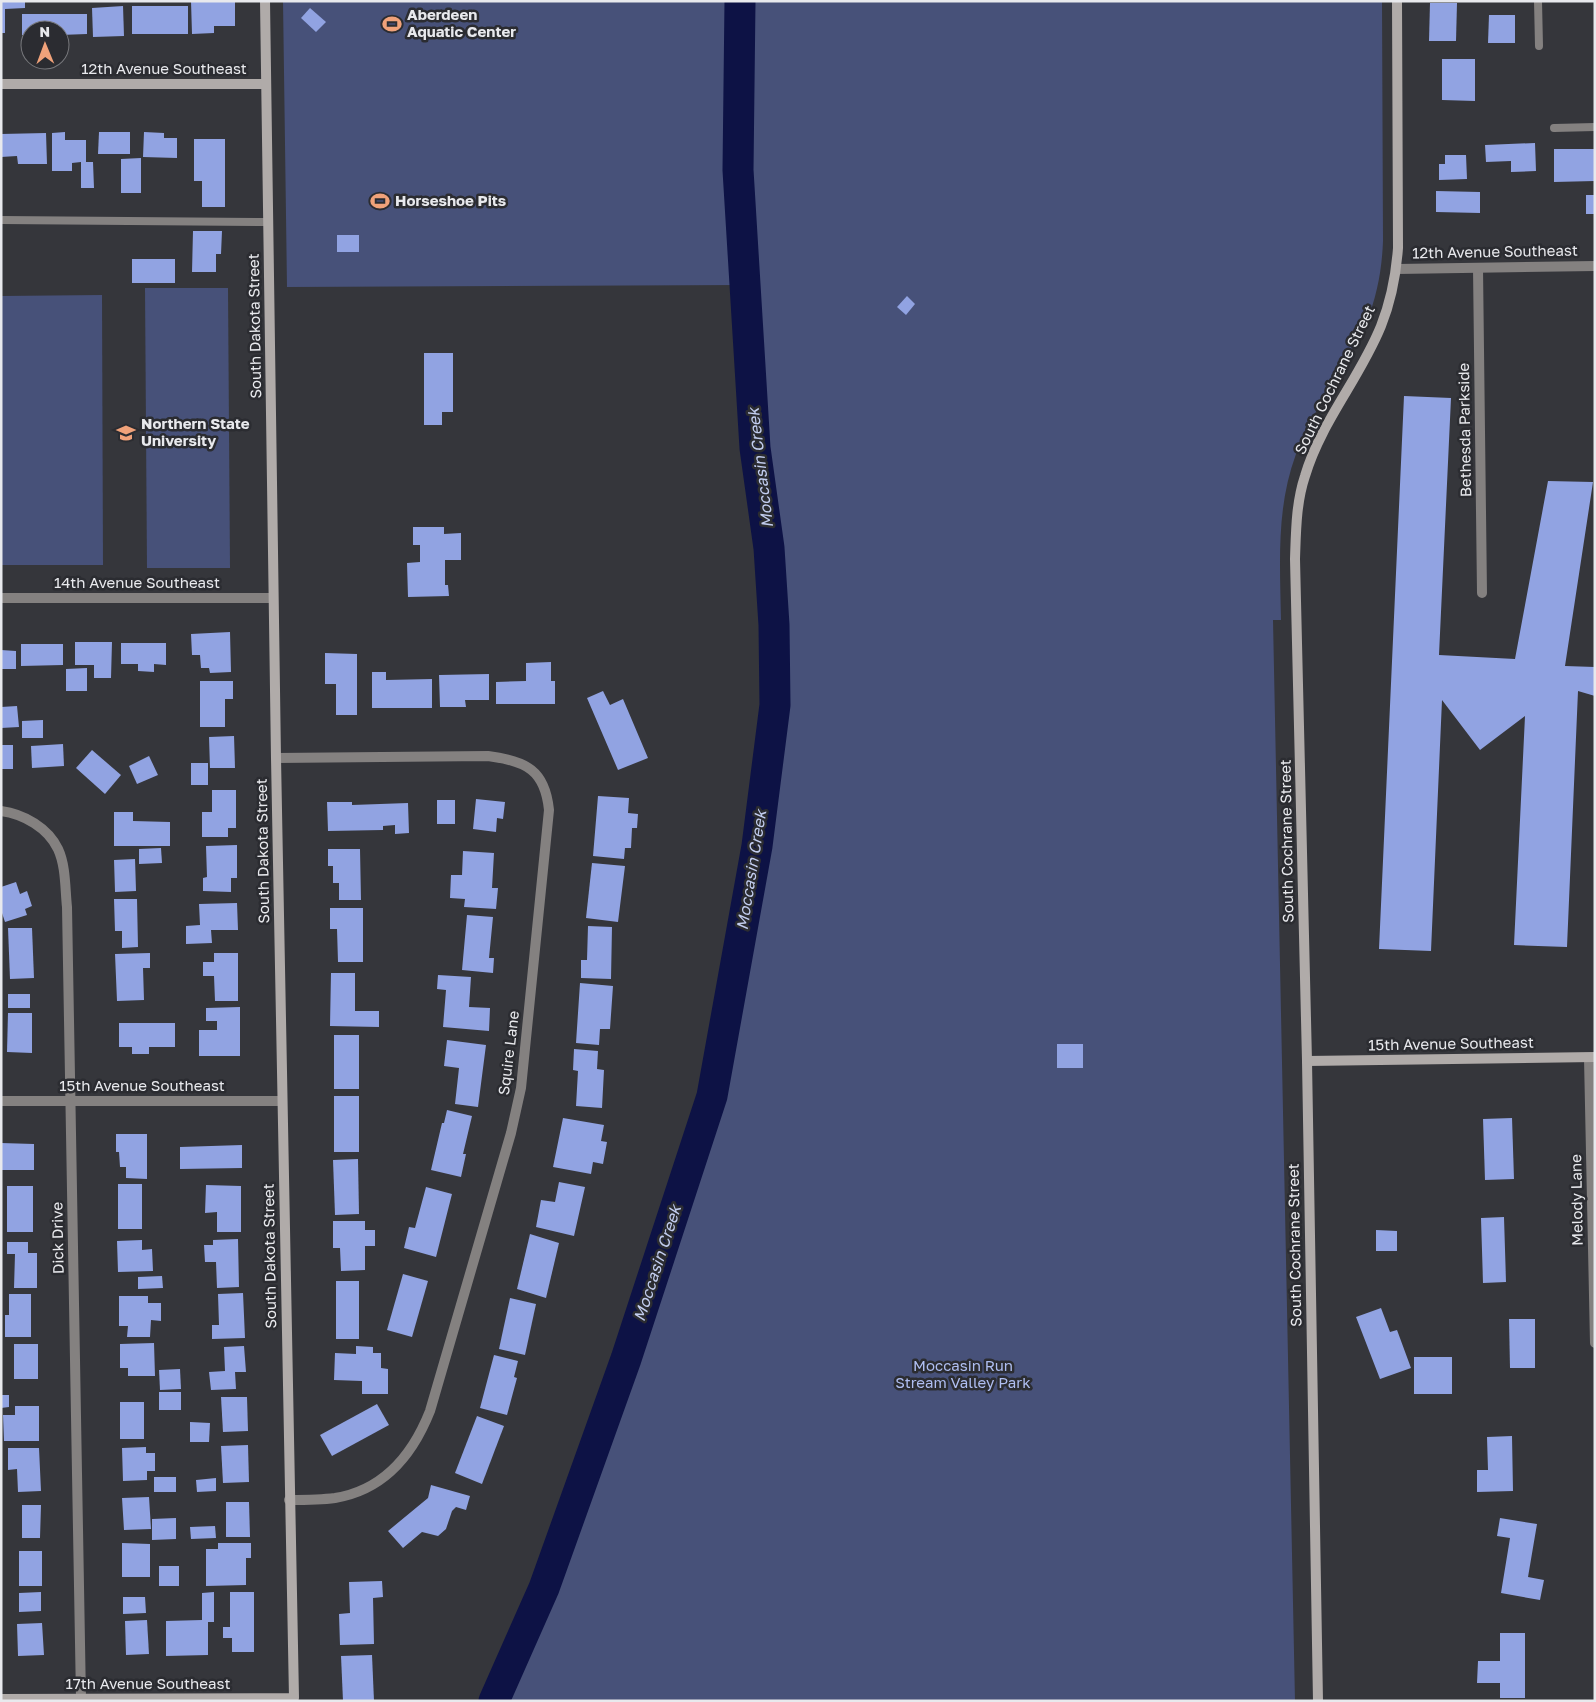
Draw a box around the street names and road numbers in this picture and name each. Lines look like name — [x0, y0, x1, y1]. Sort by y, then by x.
street label: 12th Avenue Southeast — [81, 59, 247, 77]
street label: 12th Avenue Southeast — [1412, 241, 1578, 261]
street label: South Dakota Street — [244, 253, 264, 399]
street label: South Cochrane Street — [1290, 302, 1378, 457]
street label: Bethesda Parkside — [1454, 362, 1474, 497]
street label: 14th Avenue Southeast — [54, 573, 220, 591]
street label: South Cochrane Street — [1276, 759, 1296, 923]
street label: South Dakota Street — [252, 778, 272, 924]
street label: Squire Lane — [494, 1009, 522, 1096]
street label: 15th Avenue Southeast — [1368, 1033, 1534, 1053]
street label: 15th Avenue Southeast — [59, 1076, 225, 1094]
street label: Melody Lane — [1566, 1154, 1586, 1246]
street label: South Cochrane Street — [1284, 1163, 1304, 1327]
street label: South Dakota Street — [259, 1183, 279, 1329]
street label: Dick Drive — [47, 1202, 67, 1274]
street label: 17th Avenue Southeast — [66, 1674, 230, 1692]

